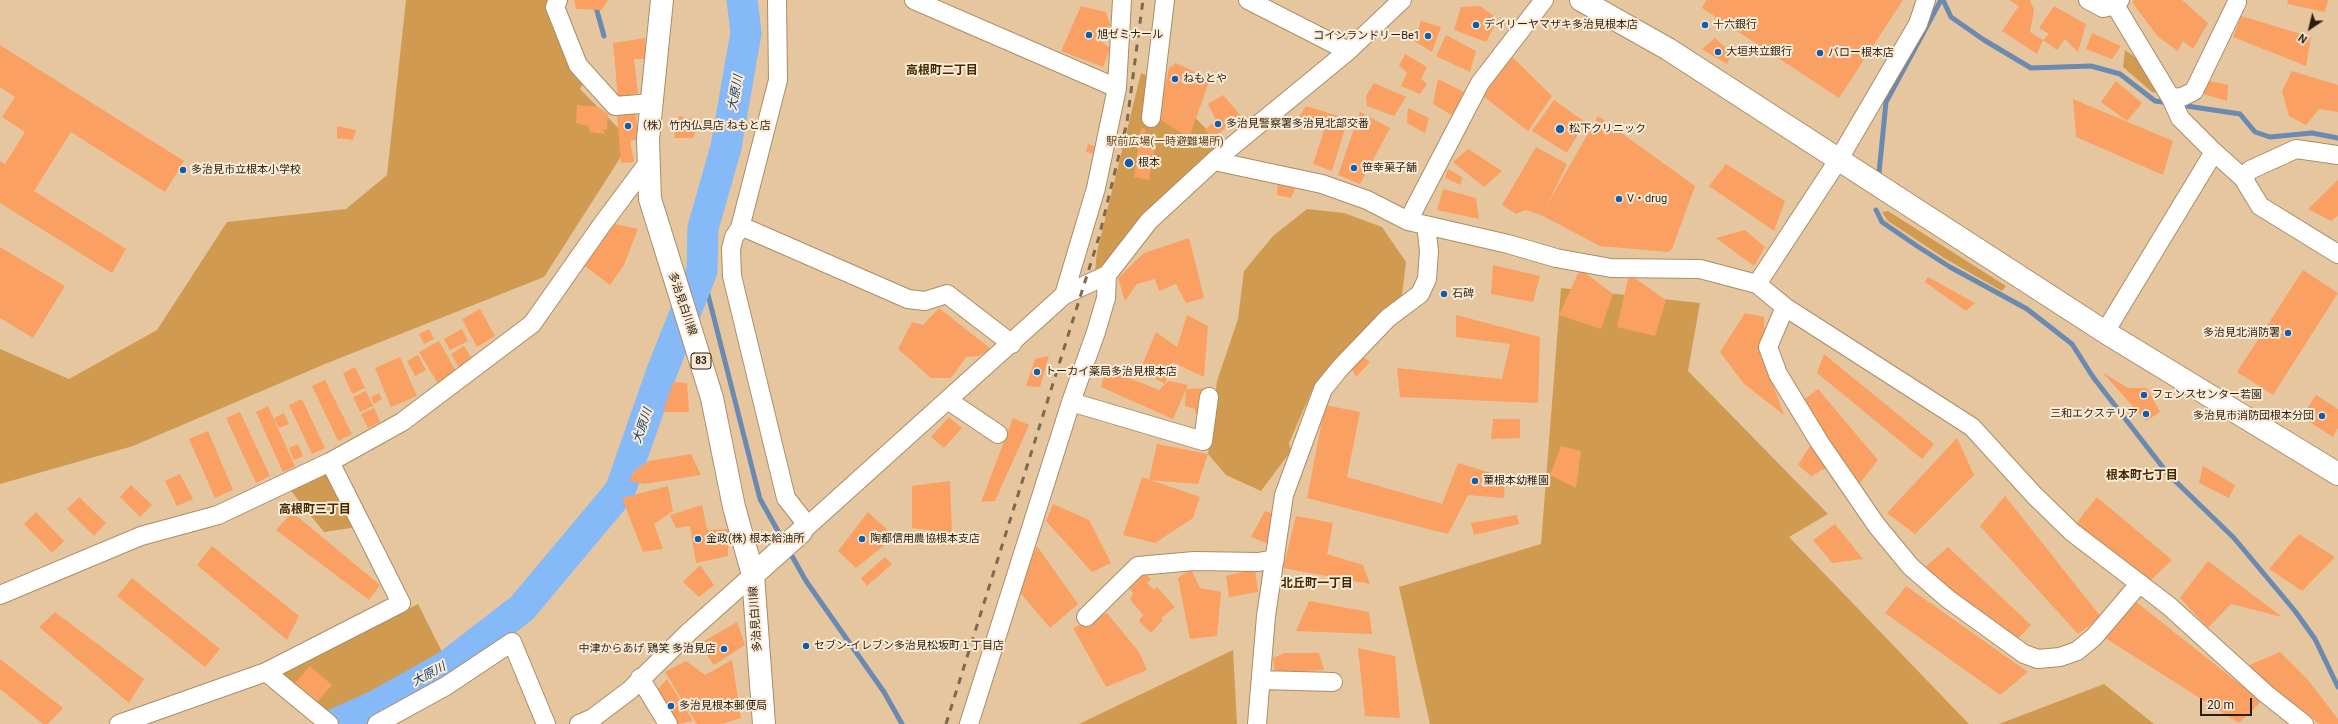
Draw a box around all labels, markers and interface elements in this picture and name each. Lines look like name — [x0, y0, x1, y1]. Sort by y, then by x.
north arrow — [2290, 8, 2330, 48]
place label: デイリーヤマザキ多治見根本店 — [1484, 18, 1638, 32]
place label: 十六銀行 — [1713, 18, 1757, 32]
marker: デイリーヤマザキ多治見根本店 — [1471, 20, 1481, 30]
marker: 十六銀行 — [1700, 20, 1710, 30]
place label: 旭ゼミナール — [1097, 28, 1163, 42]
place label: コインランドリーBe1 — [1313, 29, 1420, 43]
marker: 旭ゼミナール — [1084, 30, 1094, 40]
marker: コインランドリーBe1 — [1423, 31, 1433, 41]
text: N — [2296, 31, 2310, 46]
place label: 大垣共立銀行 — [1726, 45, 1792, 59]
place label: バロー根本店 — [1828, 46, 1894, 60]
marker: 大垣共立銀行 — [1713, 47, 1723, 57]
marker: バロー根本店 — [1815, 48, 1825, 58]
district label: 高根町二丁目 — [906, 64, 978, 78]
place label: ねもとや — [1183, 72, 1227, 86]
water label: 大原川 — [726, 74, 746, 112]
marker: ねもとや — [1170, 74, 1180, 84]
place label: 多治見警察署多治見北部交番 — [1226, 117, 1369, 131]
place label: （株）竹内仏具店 ねもと店 — [636, 119, 771, 133]
marker: 多治見警察署多治見北部交番 — [1213, 119, 1223, 129]
marker: （株）竹内仏具店 ねもと店 — [623, 121, 633, 131]
place label: 松下クリニック — [1569, 122, 1646, 136]
marker: 松下クリニック — [1554, 123, 1566, 135]
park label: 駅前広場(一時避難場所) — [1106, 135, 1224, 149]
place label: 根本 — [1138, 156, 1160, 170]
marker: 根本 — [1123, 157, 1135, 169]
place label: 笹幸菓子舗 — [1362, 161, 1417, 175]
place label: 多治見市立根本小学校 — [191, 163, 301, 177]
marker: 笹幸菓子舗 — [1349, 163, 1359, 173]
marker: 多治見市立根本小学校 — [178, 165, 188, 175]
place label: V・drug — [1627, 192, 1667, 206]
marker: V・drug — [1614, 194, 1624, 204]
street label: 多治見白川線 — [665, 271, 699, 337]
place label: 石碑 — [1452, 287, 1474, 301]
marker: 石碑 — [1439, 289, 1449, 299]
place label: 多治見北消防署 — [2203, 326, 2280, 340]
marker: 多治見北消防署 — [2283, 328, 2293, 338]
road number: 83 — [691, 353, 711, 369]
place label: トーカイ薬局多治見根本店 — [1045, 365, 1177, 379]
marker: トーカイ薬局多治見根本店 — [1032, 367, 1042, 377]
place label: フェンスセンター若園 — [2152, 388, 2262, 402]
marker: フェンスセンター若園 — [2139, 390, 2149, 400]
water label: 大原川 — [630, 407, 656, 445]
place label: 三和エクステリア — [2050, 407, 2138, 421]
marker: 三和エクステリア — [2141, 409, 2151, 419]
place label: 多治見市消防団根本分団 — [2193, 409, 2314, 423]
marker: 多治見市消防団根本分団 — [2317, 411, 2327, 421]
district label: 根本町七丁目 — [2106, 469, 2178, 483]
place label: 菫根本幼稚園 — [1483, 474, 1549, 488]
marker: 菫根本幼稚園 — [1470, 476, 1480, 486]
district label: 高根町三丁目 — [279, 503, 351, 517]
place label: 金政(株) 根本給油所 — [706, 532, 804, 546]
place label: 陶都信用農協根本支店 — [870, 532, 980, 546]
marker: 金政(株) 根本給油所 — [693, 534, 703, 544]
marker: 陶都信用農協根本支店 — [857, 534, 867, 544]
district label: 北丘町一丁目 — [1281, 577, 1353, 591]
street label: 多治見白川線 — [747, 586, 765, 652]
place label: セブン-イレブン多治見松坂町１丁目店 — [814, 639, 1004, 653]
marker: セブン-イレブン多治見松坂町１丁目店 — [801, 641, 811, 651]
place label: 中津からあげ 鶏笑 多治見店 — [579, 642, 716, 656]
marker: 中津からあげ 鶏笑 多治見店 — [719, 644, 729, 654]
water label: 大原川 — [410, 660, 448, 690]
scale bar — [2202, 690, 2254, 716]
text: 20 m — [2207, 698, 2234, 712]
place label: 多治見根本郵便局 — [679, 699, 767, 713]
marker: 多治見根本郵便局 — [666, 701, 676, 711]

